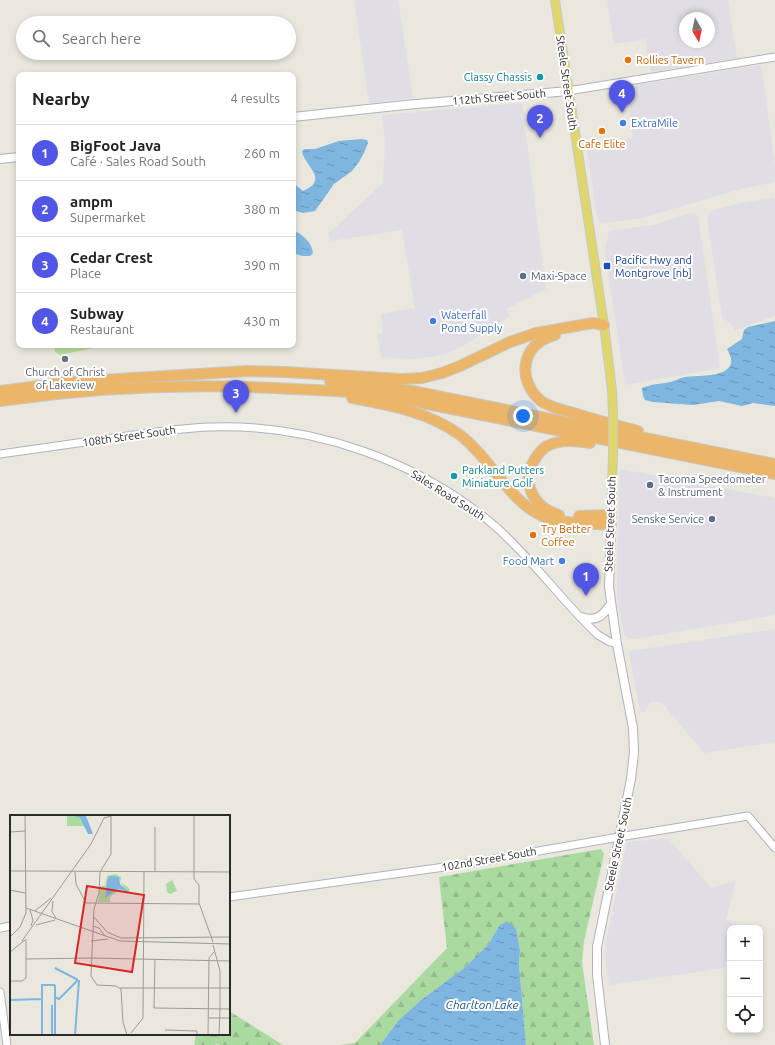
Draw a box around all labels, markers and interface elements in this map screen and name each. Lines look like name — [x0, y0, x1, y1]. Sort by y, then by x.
north arrow — [679, 12, 715, 48]
search box — [16, 16, 296, 60]
icon: search — [30, 27, 52, 49]
text: Search here — [62, 30, 141, 47]
street label: Steele Street South — [554, 35, 580, 131]
place label: Rollies Tavern — [636, 54, 704, 66]
marker: Rollies Tavern — [623, 55, 633, 65]
place label: Classy Chassis — [464, 71, 532, 83]
marker: Classy Chassis — [535, 72, 545, 82]
pin: 4 — [609, 80, 635, 113]
street label: 112th Street South — [452, 87, 546, 107]
text: Nearby — [32, 89, 90, 108]
text: 4 results — [230, 91, 280, 105]
pin: 2 — [527, 105, 553, 138]
place label: ExtraMile — [631, 117, 678, 129]
marker: ExtraMile — [618, 118, 628, 128]
marker: Cafe Elite — [597, 126, 607, 136]
text: BigFoot Java — [70, 137, 161, 154]
place label: Cafe Elite — [578, 138, 626, 150]
text: 1 — [41, 146, 49, 160]
text: 260 m — [244, 146, 280, 160]
text: Café · Sales Road South — [70, 154, 206, 168]
text: ampm — [70, 193, 113, 210]
text: 2 — [41, 202, 49, 216]
text: 380 m — [244, 202, 280, 216]
text: Supermarket — [70, 210, 145, 224]
text: Cedar Crest — [70, 249, 153, 266]
place label: Pacific Hwy and Montgrove [nb] — [615, 254, 692, 279]
text: 3 — [41, 258, 49, 272]
text: 390 m — [244, 258, 280, 272]
marker: Pacific Hwy and Montgrove [nb] — [602, 261, 612, 271]
text: Place — [70, 266, 101, 280]
place label: Maxi-Space — [531, 270, 587, 282]
marker: Maxi-Space — [518, 271, 528, 281]
text: Subway — [70, 305, 124, 322]
place label: Waterfall Pond Supply — [441, 309, 503, 334]
text: 4 — [41, 314, 49, 328]
text: 430 m — [244, 314, 280, 328]
marker: Waterfall Pond Supply — [428, 316, 438, 326]
text: Restaurant — [70, 322, 134, 336]
marker: Church of Christ of Lakeview — [60, 354, 70, 364]
place label: Church of Christ of Lakeview — [25, 366, 105, 391]
pin: 3 — [223, 380, 249, 413]
your location — [513, 406, 533, 426]
street label: 108th Street South — [82, 424, 176, 448]
place label: Parkland Putters Miniature Golf — [462, 464, 544, 489]
street label: Sales Road South — [409, 467, 487, 523]
marker: Parkland Putters Miniature Golf — [449, 471, 459, 481]
place label: Tacoma Speedometer & Instrument — [658, 473, 767, 498]
street label: Steele Street South — [602, 476, 618, 572]
marker: Tacoma Speedometer & Instrument — [645, 480, 655, 490]
place label: Senske Service — [632, 513, 704, 525]
marker: Senske Service — [707, 514, 717, 524]
place label: Try Better Coffee — [541, 523, 592, 548]
marker: Try Better Coffee — [528, 530, 538, 540]
place label: Food Mart — [503, 555, 555, 567]
marker: Food Mart — [557, 556, 567, 566]
pin: 1 — [573, 563, 599, 596]
street label: Steele Street South — [602, 796, 634, 892]
inset map — [10, 815, 230, 1035]
street label: 102nd Street South — [441, 845, 537, 873]
map controls — [727, 925, 763, 1033]
button: + — [727, 925, 763, 961]
button: − — [727, 961, 763, 997]
button: locate — [727, 997, 763, 1033]
water label: Charlton Lake — [445, 998, 519, 1011]

